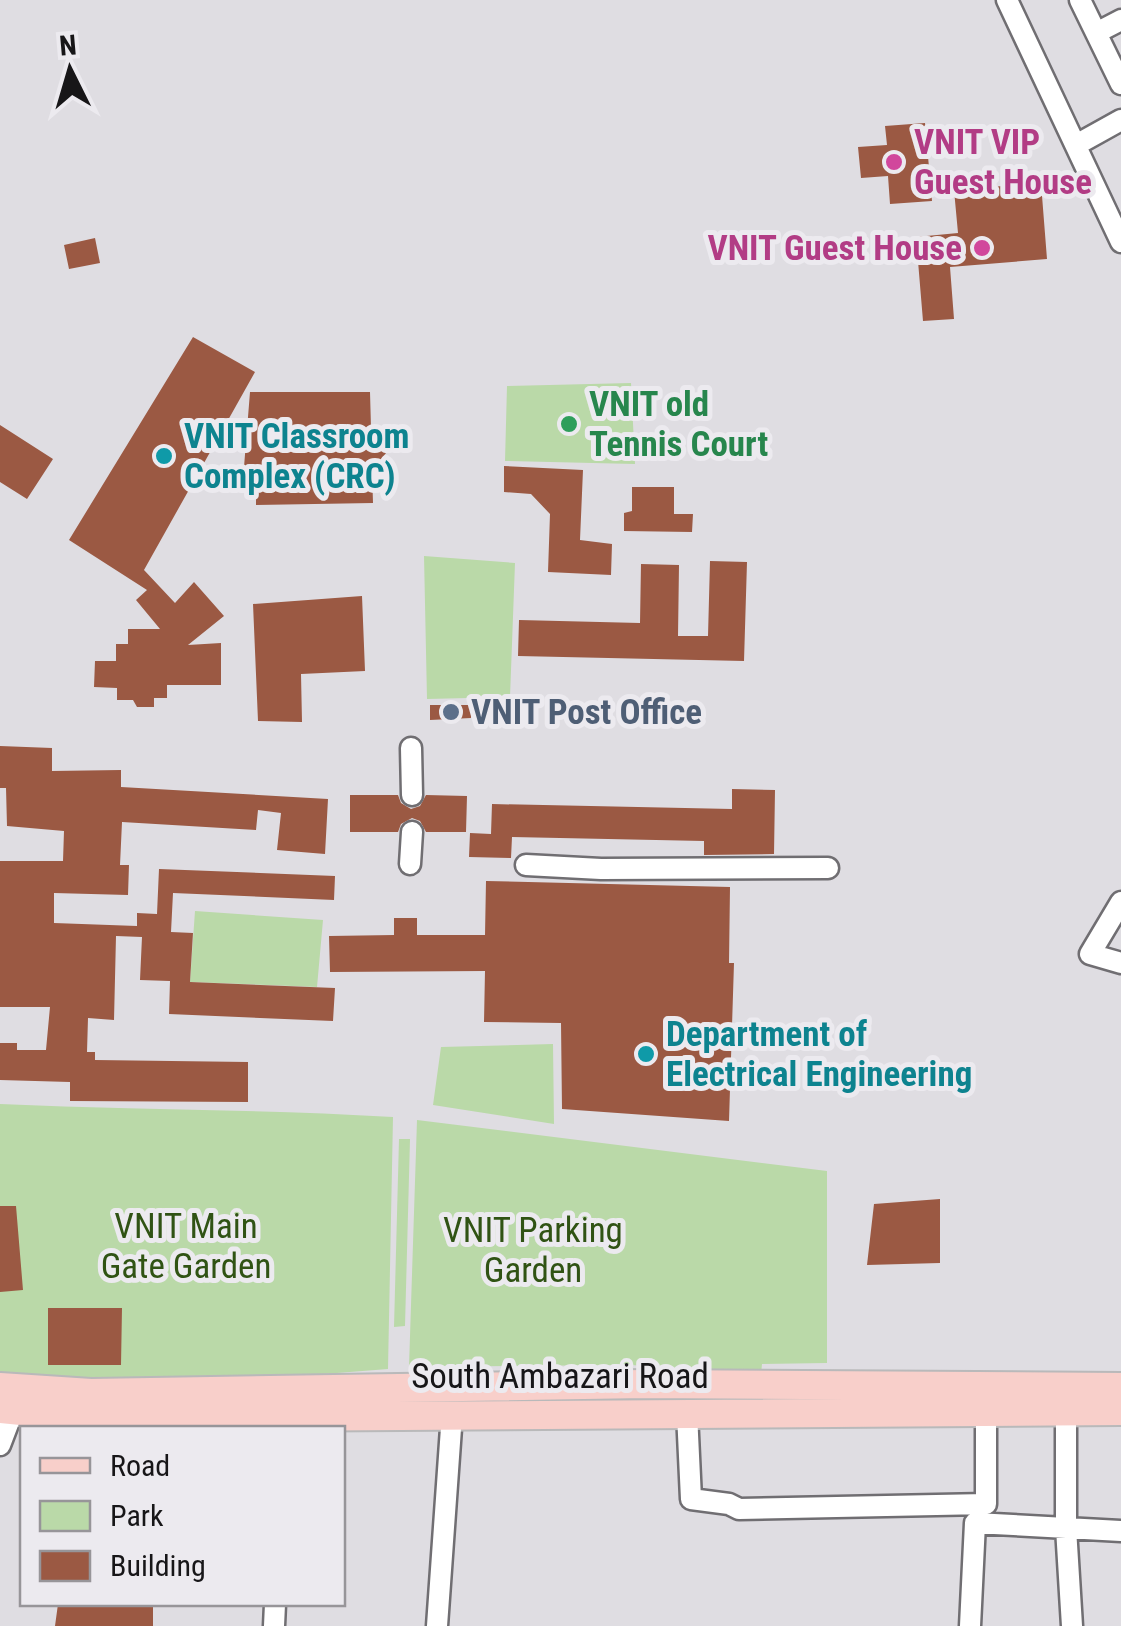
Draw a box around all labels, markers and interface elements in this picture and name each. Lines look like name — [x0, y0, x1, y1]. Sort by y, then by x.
north arrow — [20, 20, 120, 120]
text: N — [58, 28, 78, 63]
place label: VNIT VIP Guest House — [914, 122, 1092, 203]
marker: VNIT VIP Guest House — [883, 151, 905, 173]
place label: VNIT Guest House — [707, 228, 962, 269]
marker: VNIT Guest House — [971, 237, 993, 259]
place label: VNIT old Tennis Court — [589, 384, 768, 465]
marker: VNIT old Tennis Court — [558, 413, 580, 435]
place label: VNIT Classroom Complex (CRC) — [184, 416, 409, 497]
marker: VNIT Classroom Complex (CRC) — [153, 445, 175, 467]
place label: VNIT Post Office — [471, 692, 702, 733]
marker: VNIT Post Office — [440, 701, 462, 723]
place label: Department of Electrical Engineering — [666, 1014, 972, 1095]
marker: Department of Electrical Engineering — [635, 1043, 657, 1065]
park label: VNIT Main Gate Garden — [101, 1206, 271, 1287]
park label: VNIT Parking Garden — [443, 1210, 623, 1291]
street label: South Ambazari Road — [411, 1356, 709, 1397]
legend — [20, 1426, 345, 1606]
text: Road — [110, 1448, 170, 1483]
text: Park — [110, 1498, 164, 1533]
text: Building — [110, 1548, 206, 1583]

